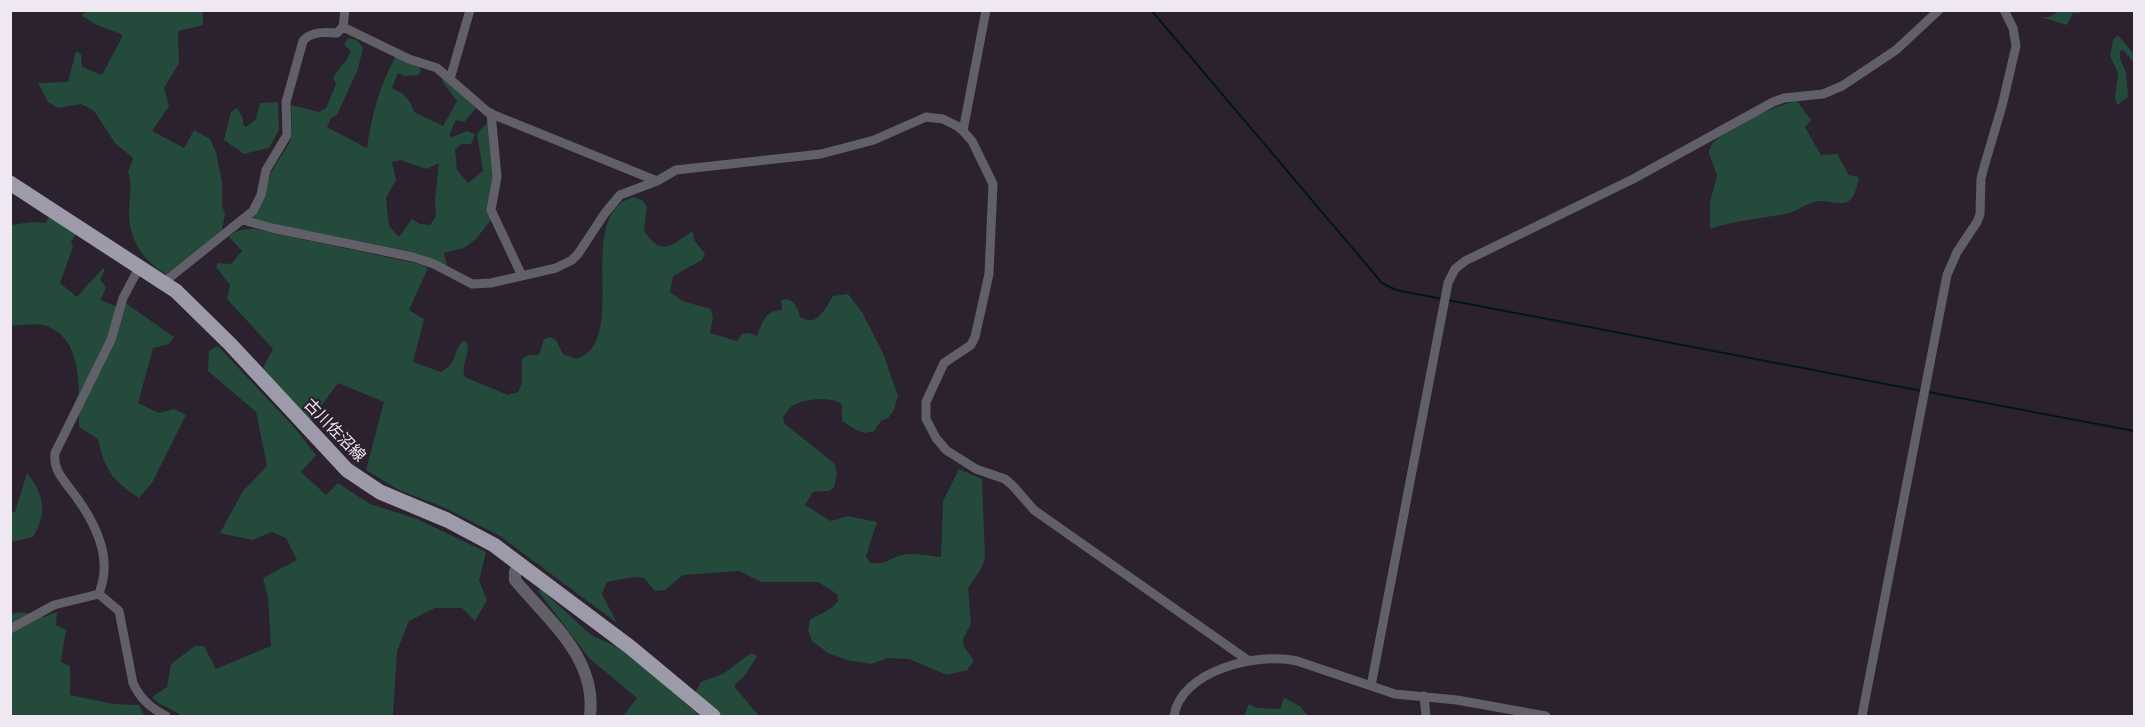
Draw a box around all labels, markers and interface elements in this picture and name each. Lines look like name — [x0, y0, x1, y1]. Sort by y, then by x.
street label: 古川佐沼線 — [300, 395, 370, 465]

